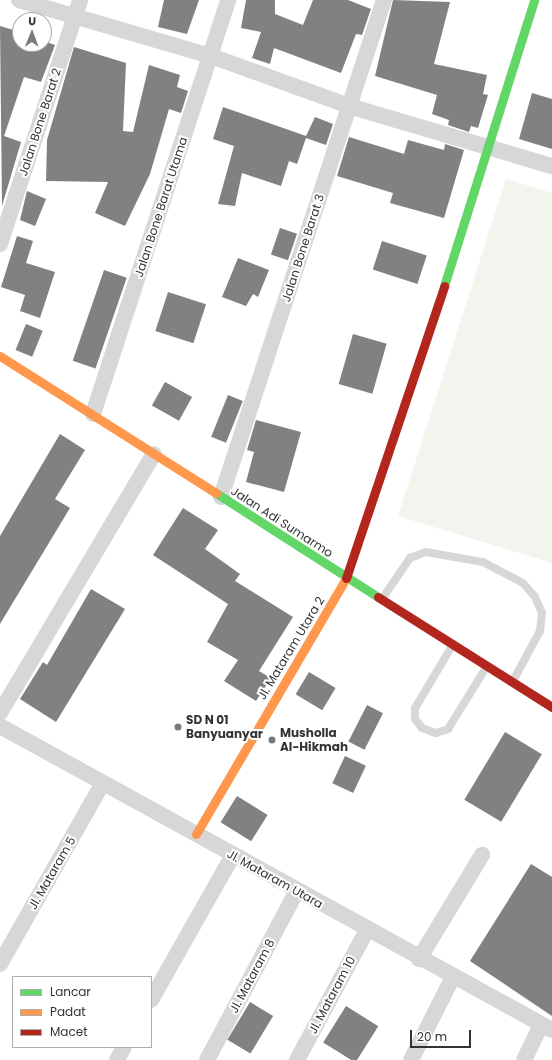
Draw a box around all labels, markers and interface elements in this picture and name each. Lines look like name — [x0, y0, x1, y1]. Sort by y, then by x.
north arrow — [12, 12, 52, 52]
text: U — [28, 13, 36, 29]
street label: Jalan Bone Barat 2 — [16, 66, 64, 178]
street label: Jalan Bone Barat Utama — [132, 135, 190, 279]
street label: Jalan Bone Barat 3 — [279, 192, 327, 304]
street label: Jalan Adi Sumarmo — [228, 484, 336, 560]
street label: Jl. Mataram Utara 2 — [255, 594, 327, 702]
place label: SD N 01 Banyuanyar — [186, 713, 263, 741]
marker: SD N 01 Banyuanyar — [173, 722, 183, 732]
place label: Musholla Al-Hikmah — [280, 726, 348, 754]
marker: Musholla Al-Hikmah — [267, 735, 277, 745]
street label: Jl. Mataram 5 — [25, 834, 79, 912]
street label: Jl. Mataram Utara — [225, 847, 325, 911]
street label: Jl. Mataram 8 — [226, 937, 278, 1015]
street label: Jl. Mataram 10 — [306, 954, 358, 1036]
legend — [12, 976, 152, 1048]
text: Lancar — [50, 983, 91, 1000]
text: Padat — [50, 1003, 86, 1020]
scale bar — [412, 1022, 473, 1048]
text: Macet — [50, 1023, 88, 1040]
text: 20 m — [417, 1028, 447, 1045]

